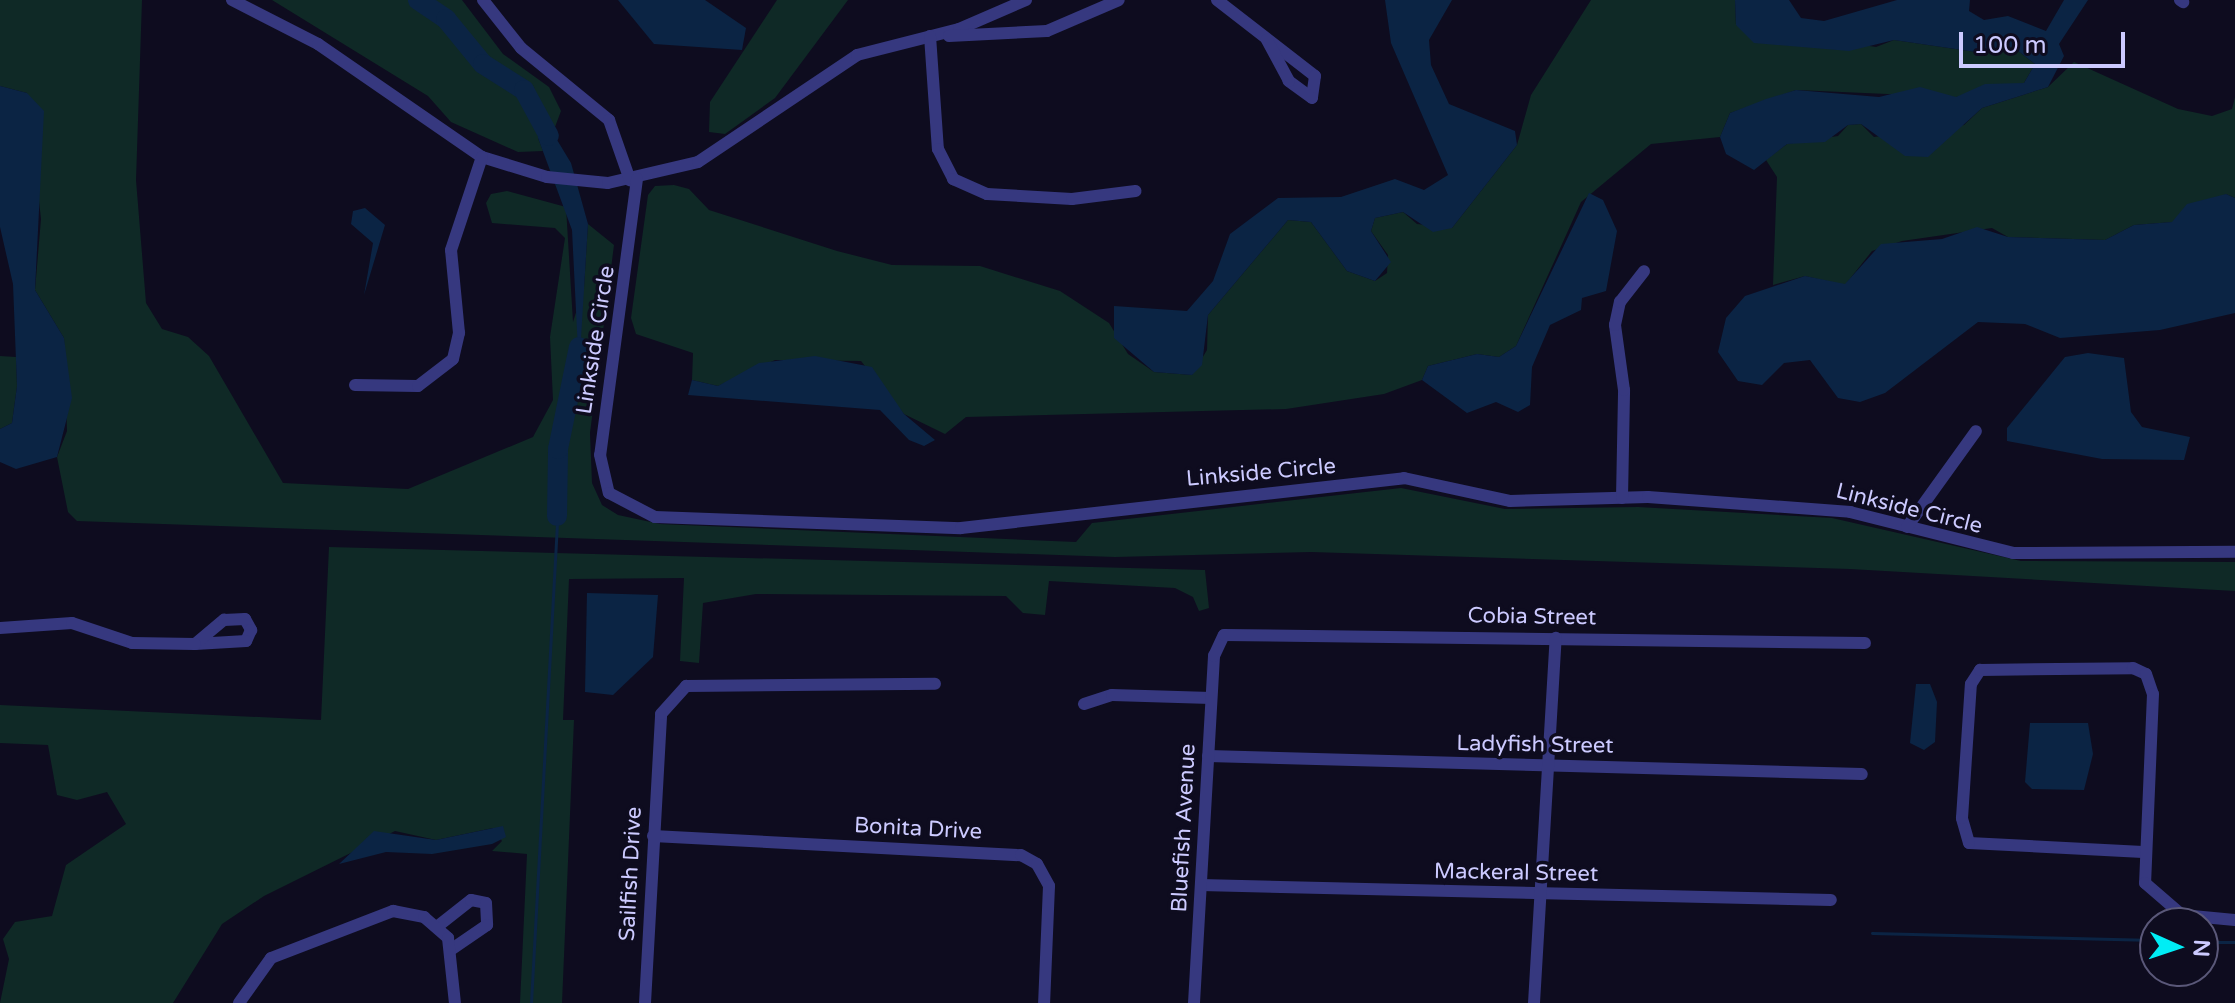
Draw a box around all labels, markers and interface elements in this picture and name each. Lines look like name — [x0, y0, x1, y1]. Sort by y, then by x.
scale bar — [1963, 16, 2129, 66]
text: 100 m — [1973, 31, 2047, 60]
street label: Linkside Circle — [571, 264, 621, 416]
street label: Linkside Circle — [1185, 453, 1337, 493]
street label: Linkside Circle — [1833, 478, 1985, 540]
street label: Cobia Street — [1467, 603, 1597, 631]
street label: Ladyfish Street — [1456, 730, 1614, 760]
street label: Bluefish Avenue — [1166, 743, 1202, 913]
street label: Sailfish Drive — [614, 806, 648, 942]
street label: Bonita Drive — [853, 812, 983, 846]
street label: Mackeral Street — [1434, 858, 1598, 888]
north arrow — [2139, 907, 2219, 987]
text: N — [2188, 939, 2214, 958]

